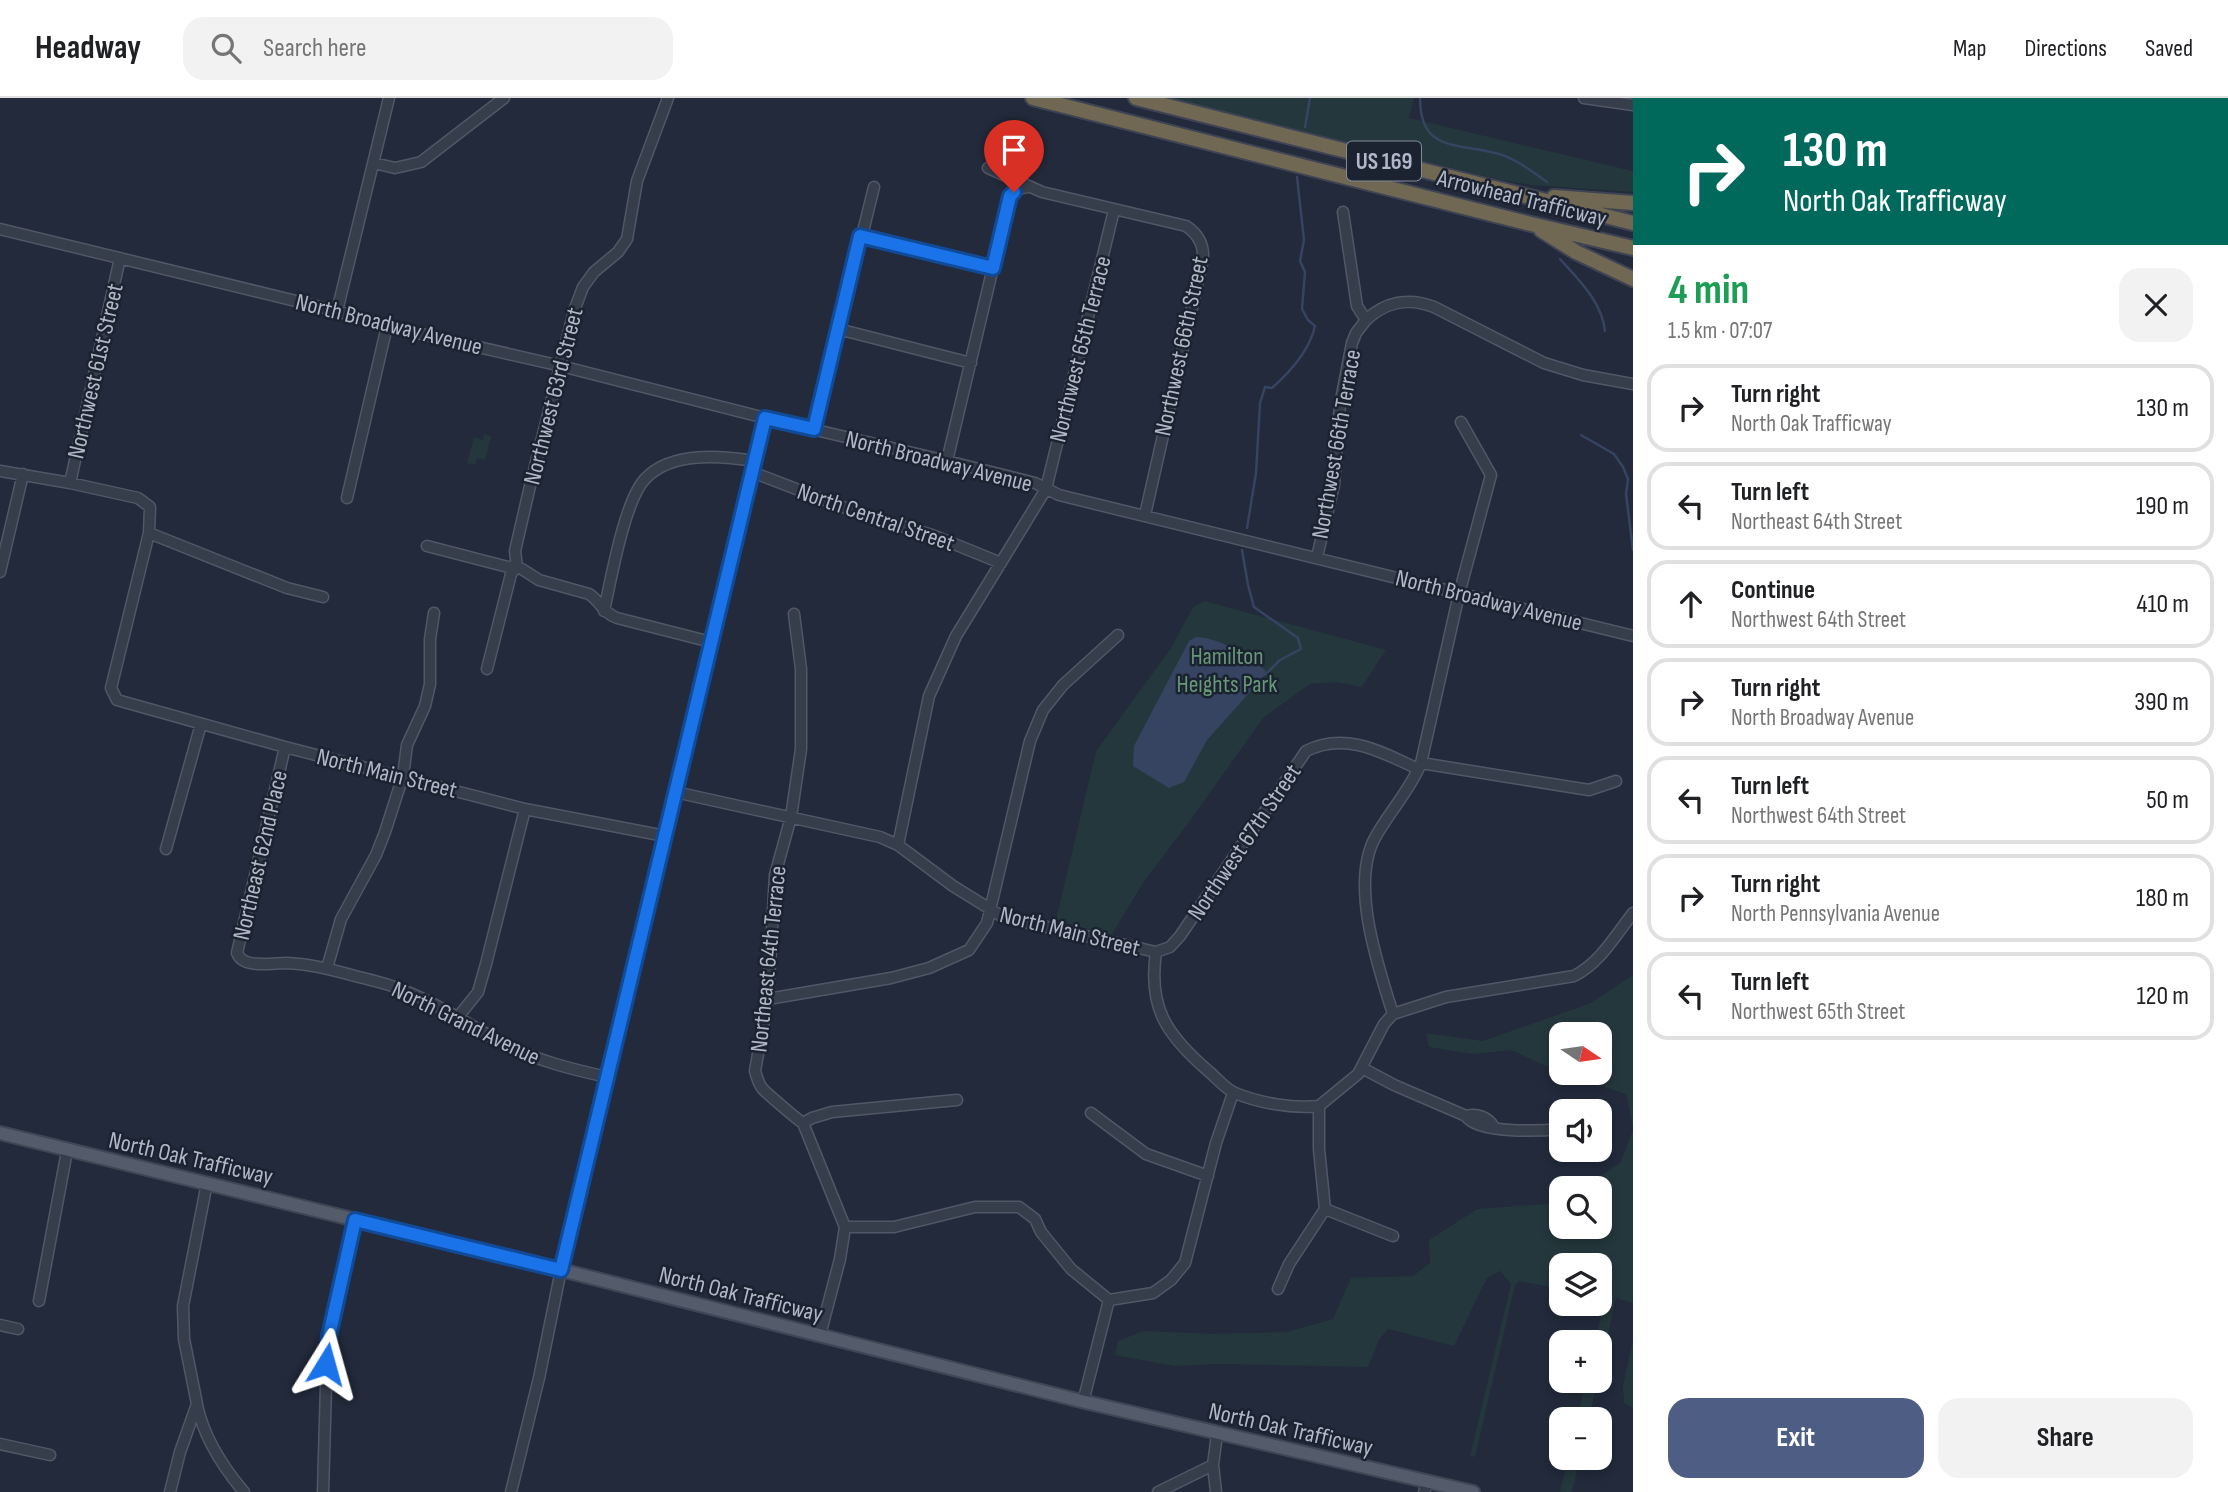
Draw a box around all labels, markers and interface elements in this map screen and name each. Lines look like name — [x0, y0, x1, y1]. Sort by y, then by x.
search box — [183, 17, 673, 80]
text: Headway — [35, 28, 141, 68]
icon: search — [207, 29, 245, 67]
text: Search here — [263, 33, 366, 64]
text: Map — [1953, 34, 1986, 63]
text: Directions — [2024, 34, 2107, 63]
text: Saved — [2145, 34, 2193, 63]
pin — [984, 120, 1044, 192]
text: 130 m — [1783, 122, 1888, 181]
icon: right — [1668, 126, 1759, 217]
icon: arrive — [995, 131, 1033, 169]
road number: US 169 — [1347, 142, 1421, 180]
street label: Arrowhead Trafficway — [1433, 163, 1610, 234]
text: North Oak Trafficway — [1783, 182, 2007, 221]
street label: Northwest 65th Terrace — [1043, 253, 1118, 445]
street label: Northwest 66th Street — [1148, 254, 1215, 439]
text: 4 min — [1668, 265, 1749, 316]
button: close — [2119, 268, 2193, 342]
street label: Northwest 61st Street — [61, 281, 130, 462]
street label: North Broadway Avenue — [293, 287, 485, 362]
street label: Northwest 63rd Street — [517, 305, 589, 488]
text: 1.5 km · 07:07 — [1668, 317, 1772, 345]
street label: Northwest 66th Terrace — [1306, 347, 1367, 541]
text: Turn right — [1731, 379, 1820, 410]
icon: right — [1672, 389, 1710, 427]
text: 130 m — [2137, 393, 2189, 424]
text: North Oak Trafficway — [1731, 410, 1892, 438]
street label: North Broadway Avenue — [843, 424, 1035, 499]
street label: North Central Street — [793, 477, 958, 558]
text: Turn left — [1731, 477, 1809, 508]
icon: left — [1672, 487, 1710, 525]
text: 190 m — [2136, 491, 2189, 522]
text: Northeast 64th Street — [1731, 508, 1902, 536]
street label: North Broadway Avenue — [1393, 563, 1585, 638]
text: Continue — [1731, 575, 1815, 606]
icon: ahead — [1672, 585, 1710, 623]
text: 410 m — [2137, 589, 2189, 620]
text: Northwest 64th Street — [1731, 606, 1906, 634]
park label: Hamilton Heights Park — [1176, 642, 1278, 699]
text: Turn right — [1731, 673, 1820, 704]
icon: right — [1672, 683, 1710, 721]
text: 390 m — [2134, 687, 2189, 718]
text: North Broadway Avenue — [1731, 704, 1914, 732]
street label: North Main Street — [314, 742, 460, 805]
street label: Northwest 67th Street — [1181, 759, 1307, 926]
street label: Northeast 62nd Place — [227, 767, 294, 943]
text: Turn left — [1731, 771, 1809, 802]
icon: left — [1672, 781, 1710, 819]
text: 50 m — [2146, 785, 2189, 816]
text: Northwest 64th Street — [1731, 802, 1906, 830]
street label: Northeast 64th Terrace — [744, 864, 793, 1054]
text: Turn right — [1731, 869, 1820, 900]
icon: right — [1672, 879, 1710, 917]
text: 180 m — [2136, 883, 2189, 914]
street label: North Main Street — [997, 900, 1143, 963]
text: North Pennsylvania Avenue — [1731, 900, 1940, 928]
text: Turn left — [1731, 967, 1809, 998]
street label: North Grand Avenue — [387, 975, 545, 1072]
icon: left — [1672, 977, 1710, 1015]
text: 120 m — [2136, 981, 2189, 1012]
text: Northwest 65th Street — [1731, 998, 1905, 1026]
north arrow — [1549, 1022, 1612, 1085]
map controls — [1549, 1022, 1612, 1470]
button: sound — [1549, 1099, 1612, 1162]
street label: North Oak Trafficway — [106, 1125, 276, 1191]
button: search — [1549, 1176, 1612, 1239]
button: layers — [1549, 1253, 1612, 1316]
street label: North Oak Trafficway — [656, 1260, 826, 1329]
position arrow — [289, 1327, 363, 1401]
button: + — [1549, 1330, 1612, 1393]
street label: North Oak Trafficway — [1206, 1396, 1376, 1462]
button: Exit — [1668, 1398, 1924, 1478]
button: Share — [1938, 1398, 2193, 1478]
button: − — [1549, 1407, 1612, 1470]

